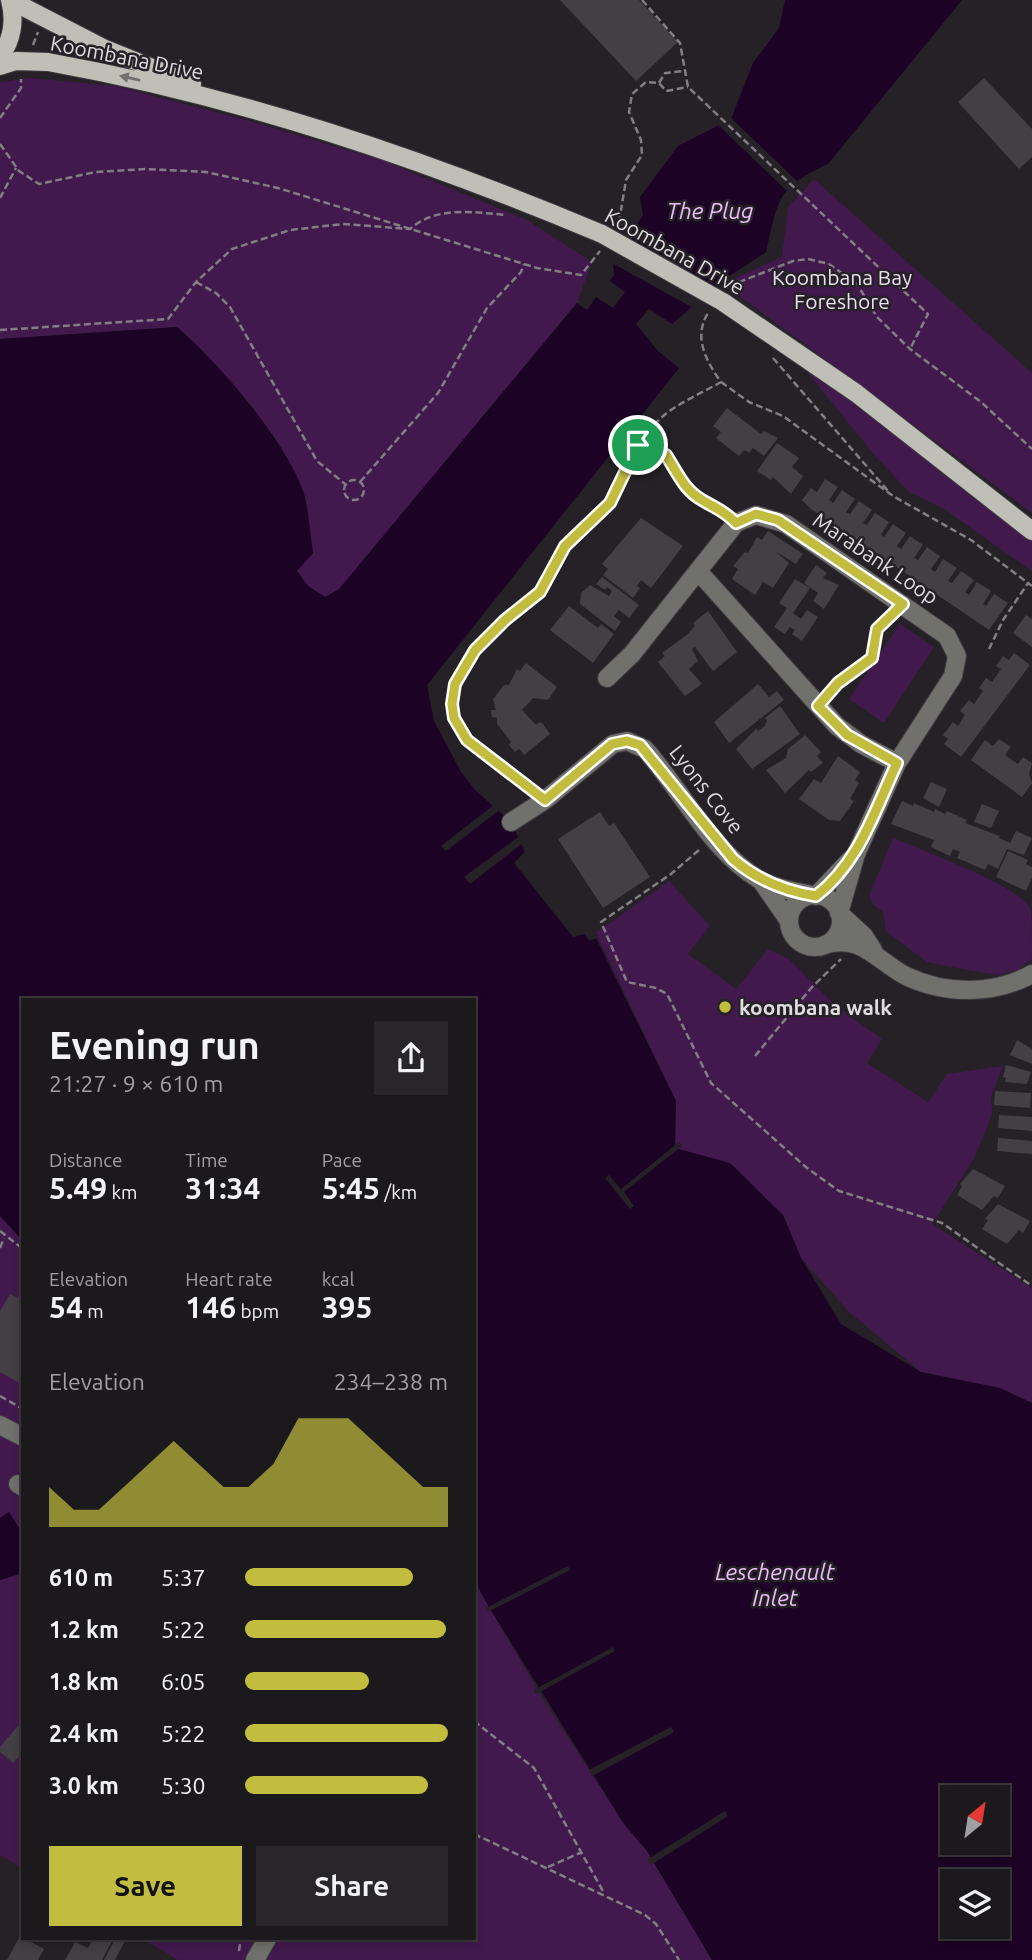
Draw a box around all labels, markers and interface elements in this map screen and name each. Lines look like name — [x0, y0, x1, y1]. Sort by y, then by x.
street label: Koombana Drive — [48, 30, 206, 84]
one-way arrow — [119, 73, 141, 84]
water label: The Plug — [666, 198, 754, 223]
street label: Koombana Drive — [601, 203, 749, 299]
park label: Koombana Bay Foreshore — [772, 265, 912, 313]
pin — [608, 415, 668, 475]
icon: arrive — [619, 426, 657, 464]
street label: Marabank Loop — [809, 507, 943, 609]
street label: Lyons Cove — [665, 740, 749, 838]
place label: koombana walk — [739, 995, 892, 1019]
marker: koombana walk — [717, 999, 733, 1015]
button: share — [374, 1021, 448, 1095]
text: Evening run — [49, 1024, 260, 1066]
text: 21:27 · 9 × 610 m — [49, 1071, 223, 1096]
text: Distance — [49, 1149, 123, 1171]
text: Time — [185, 1149, 228, 1171]
text: Pace — [322, 1149, 362, 1171]
text: 5.49 — [49, 1171, 107, 1205]
text: 31:34 — [185, 1171, 260, 1205]
text: 5:45 — [322, 1171, 380, 1205]
text: km — [107, 1181, 137, 1203]
text: /km — [380, 1181, 417, 1203]
text: Elevation — [49, 1268, 128, 1290]
text: Heart rate — [185, 1268, 273, 1290]
text: kcal — [322, 1268, 354, 1290]
text: 54 — [49, 1290, 83, 1324]
text: 146 — [185, 1290, 236, 1324]
text: 395 — [322, 1290, 372, 1324]
text: m — [83, 1300, 104, 1322]
text: bpm — [236, 1300, 279, 1322]
text: Elevation — [49, 1369, 145, 1394]
text: 234–238 m — [334, 1369, 448, 1394]
water label: Leschenault Inlet — [715, 1559, 836, 1610]
text: 610 m — [49, 1565, 113, 1590]
text: 5:37 — [161, 1565, 206, 1590]
text: 1.2 km — [49, 1617, 119, 1642]
text: 5:22 — [161, 1617, 206, 1642]
text: 1.8 km — [49, 1669, 119, 1694]
text: 6:05 — [161, 1669, 206, 1694]
text: 2.4 km — [49, 1721, 119, 1746]
text: 5:22 — [161, 1721, 206, 1746]
text: 3.0 km — [49, 1773, 119, 1798]
text: 5:30 — [161, 1773, 206, 1798]
north arrow — [940, 1785, 1010, 1855]
map controls — [940, 1785, 1010, 1939]
button: Save — [49, 1846, 242, 1926]
button: Share — [256, 1846, 448, 1926]
button: layers — [940, 1869, 1010, 1939]

